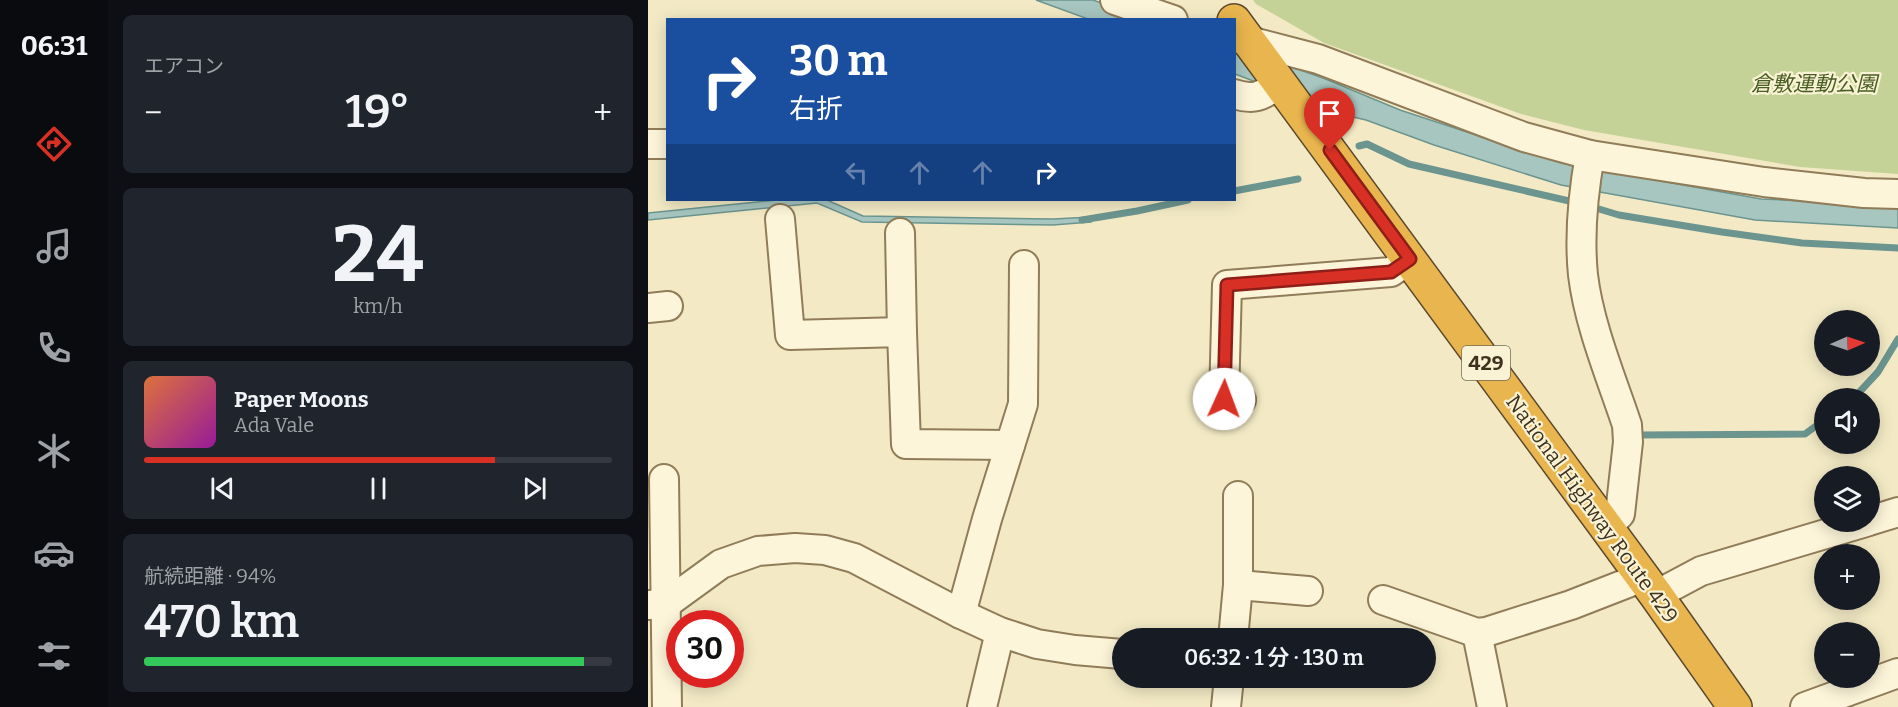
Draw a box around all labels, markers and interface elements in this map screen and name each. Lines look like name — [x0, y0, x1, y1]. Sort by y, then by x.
text: 06:31 — [21, 30, 87, 62]
text: 30 m — [789, 36, 888, 86]
icon: right — [690, 42, 768, 120]
text: エアコン — [144, 54, 224, 78]
park label: 倉敷運動公園 — [1751, 71, 1880, 97]
text: 19° — [345, 85, 410, 139]
pin — [1304, 88, 1355, 150]
text: − — [144, 93, 162, 133]
text: + — [593, 93, 612, 133]
text: 右折 — [789, 93, 843, 125]
icon: arrive — [1313, 97, 1346, 130]
icon: directions — [33, 123, 75, 165]
icon: left — [840, 156, 873, 189]
icon: ahead — [903, 156, 936, 189]
icon: ahead — [966, 156, 999, 189]
icon: right — [1029, 156, 1062, 189]
text: 24 — [332, 208, 424, 302]
icon: music — [33, 225, 75, 267]
text: km/h — [353, 294, 403, 318]
north arrow — [1814, 310, 1880, 376]
map controls — [1814, 310, 1880, 688]
icon: phone — [33, 327, 75, 369]
road number: 429 — [1462, 346, 1510, 380]
position arrow — [1192, 367, 1256, 431]
text: Paper Moons — [234, 386, 369, 413]
button: sound — [1814, 388, 1880, 454]
street label: National Highway Route 429 — [1500, 390, 1684, 628]
text: Ada Vale — [234, 413, 314, 437]
icon: climate — [33, 430, 75, 472]
button: layers — [1814, 466, 1880, 532]
icon: previous — [206, 472, 239, 505]
icon: pause — [362, 472, 395, 505]
icon: next — [518, 472, 551, 505]
icon: car — [33, 532, 75, 574]
button: + — [1814, 544, 1880, 610]
text: 航続距離 · 94% — [144, 564, 277, 588]
text: 470 km — [144, 595, 299, 649]
speed limit sign: 30 — [666, 610, 744, 688]
button: − — [1814, 622, 1880, 688]
icon: filters — [33, 635, 75, 677]
text: 06:32 · 1 分 · 130 m — [1184, 644, 1364, 671]

